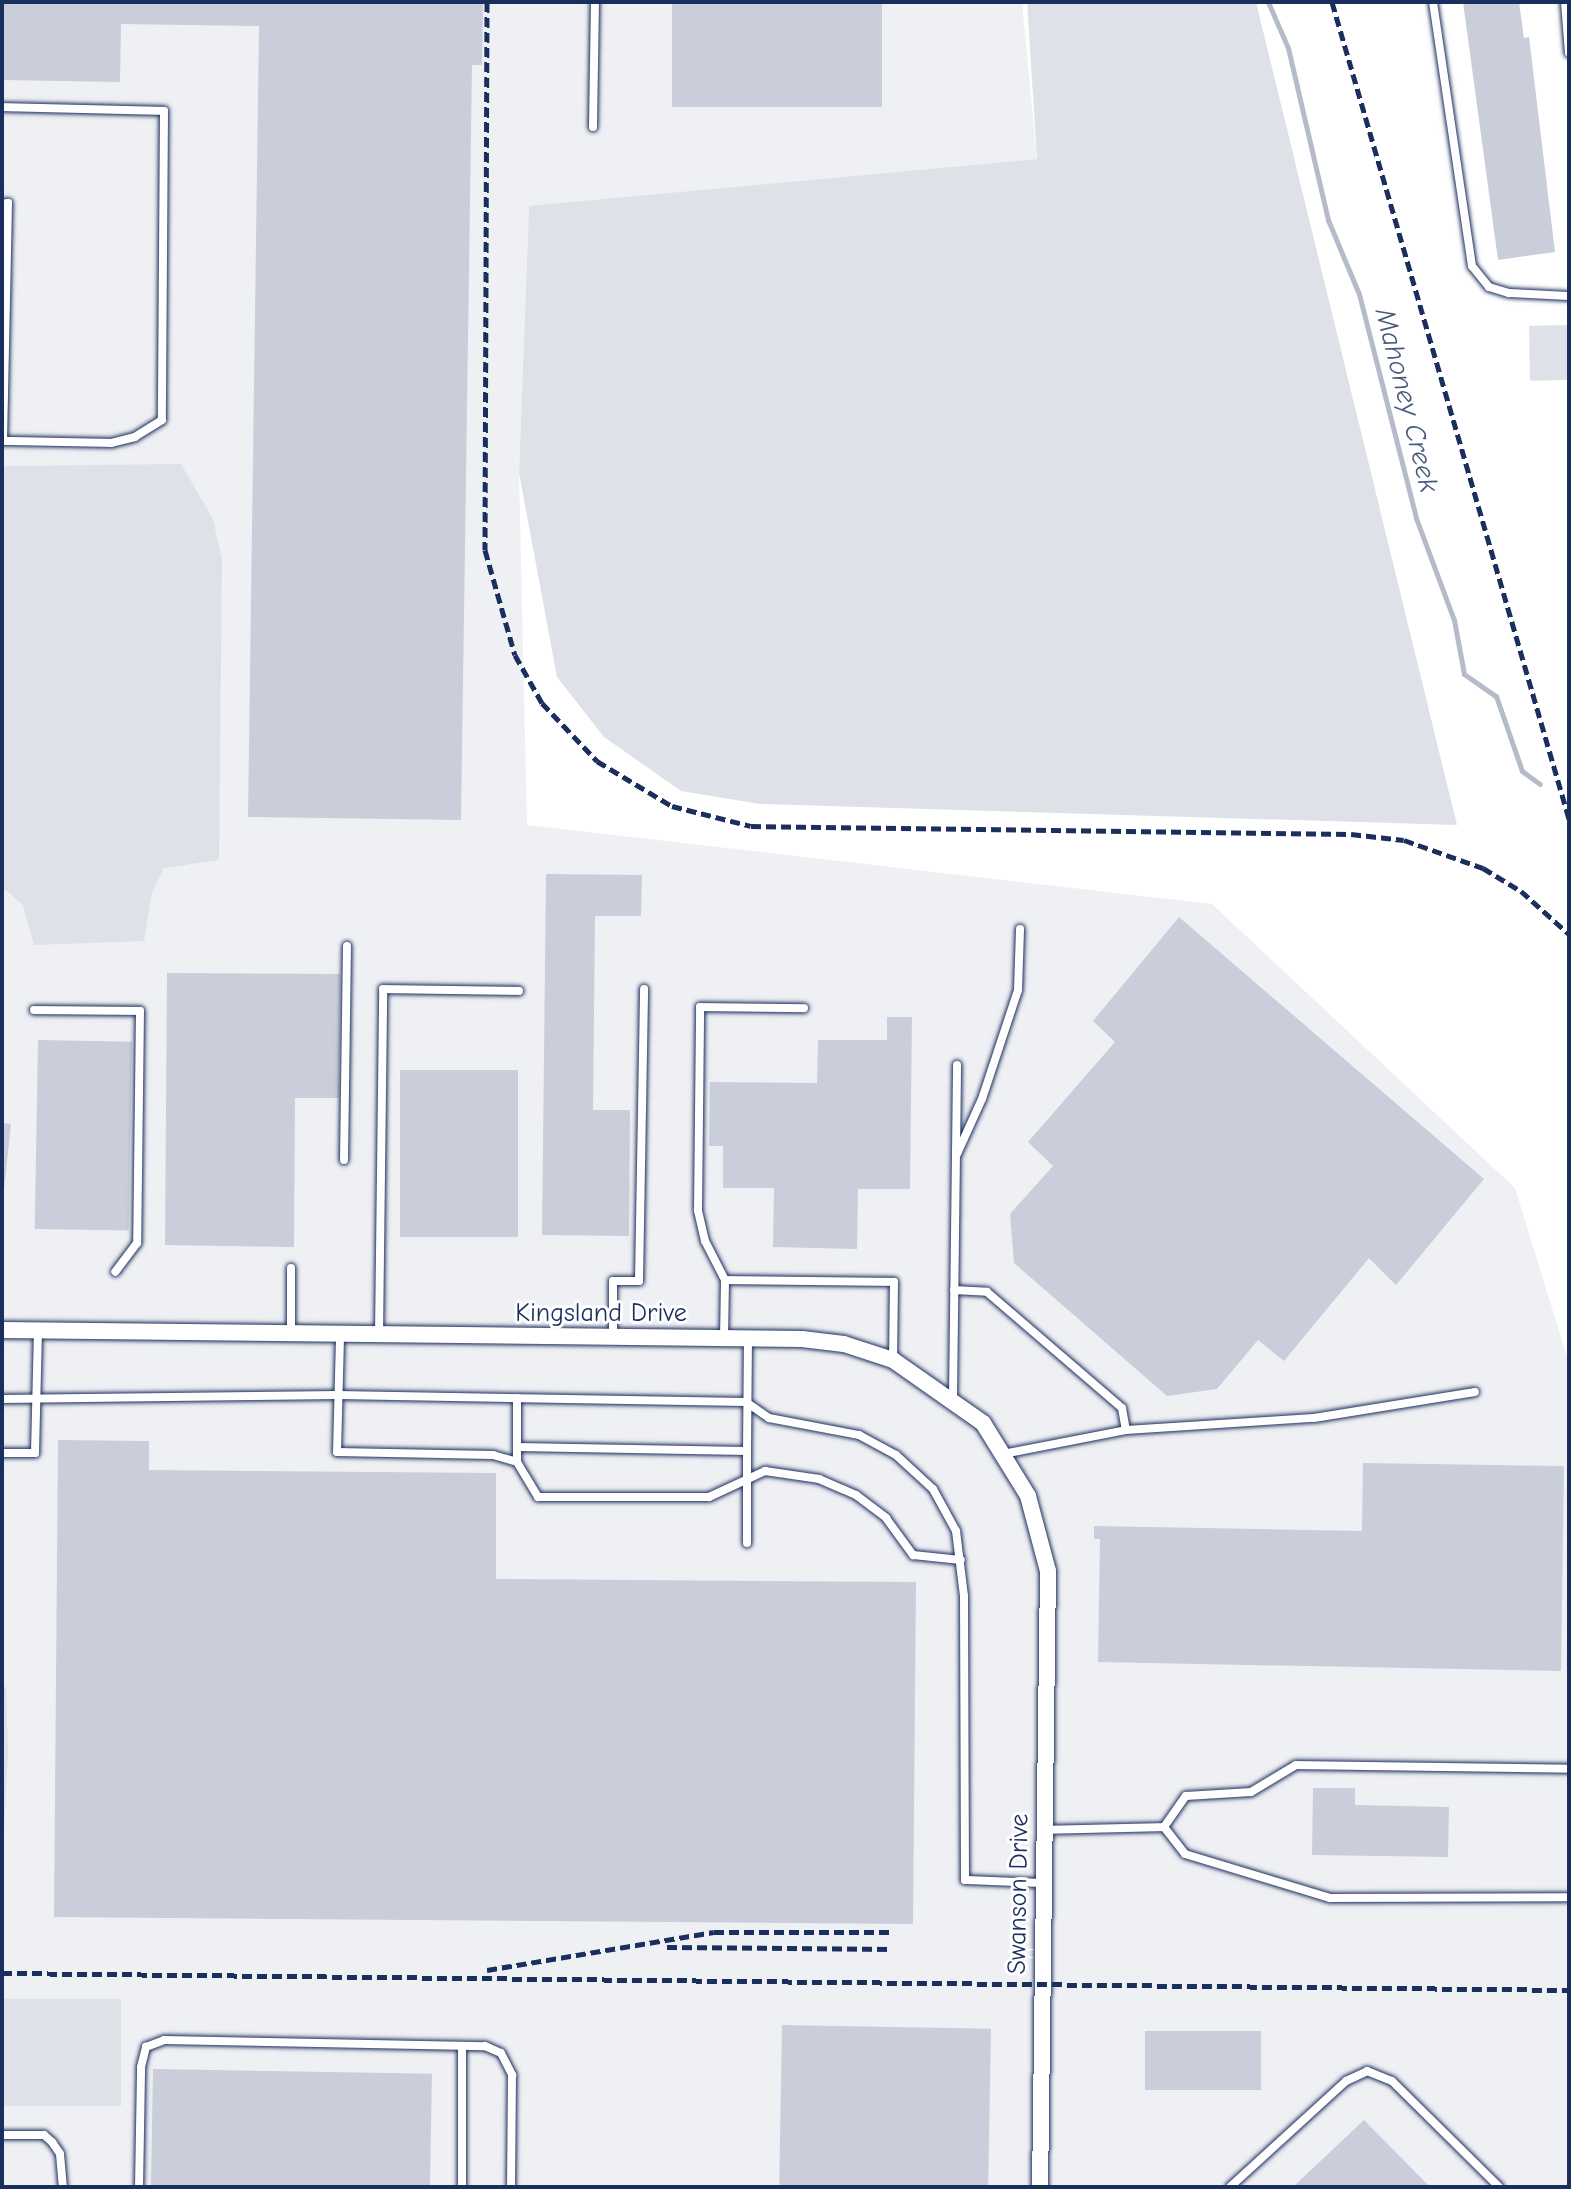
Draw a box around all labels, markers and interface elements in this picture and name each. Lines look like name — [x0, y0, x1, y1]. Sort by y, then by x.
water label: Mahoney Creek — [1368, 304, 1446, 496]
street label: Kingsland Drive — [515, 1298, 687, 1330]
street label: Swanson Drive — [1002, 1813, 1036, 1975]

